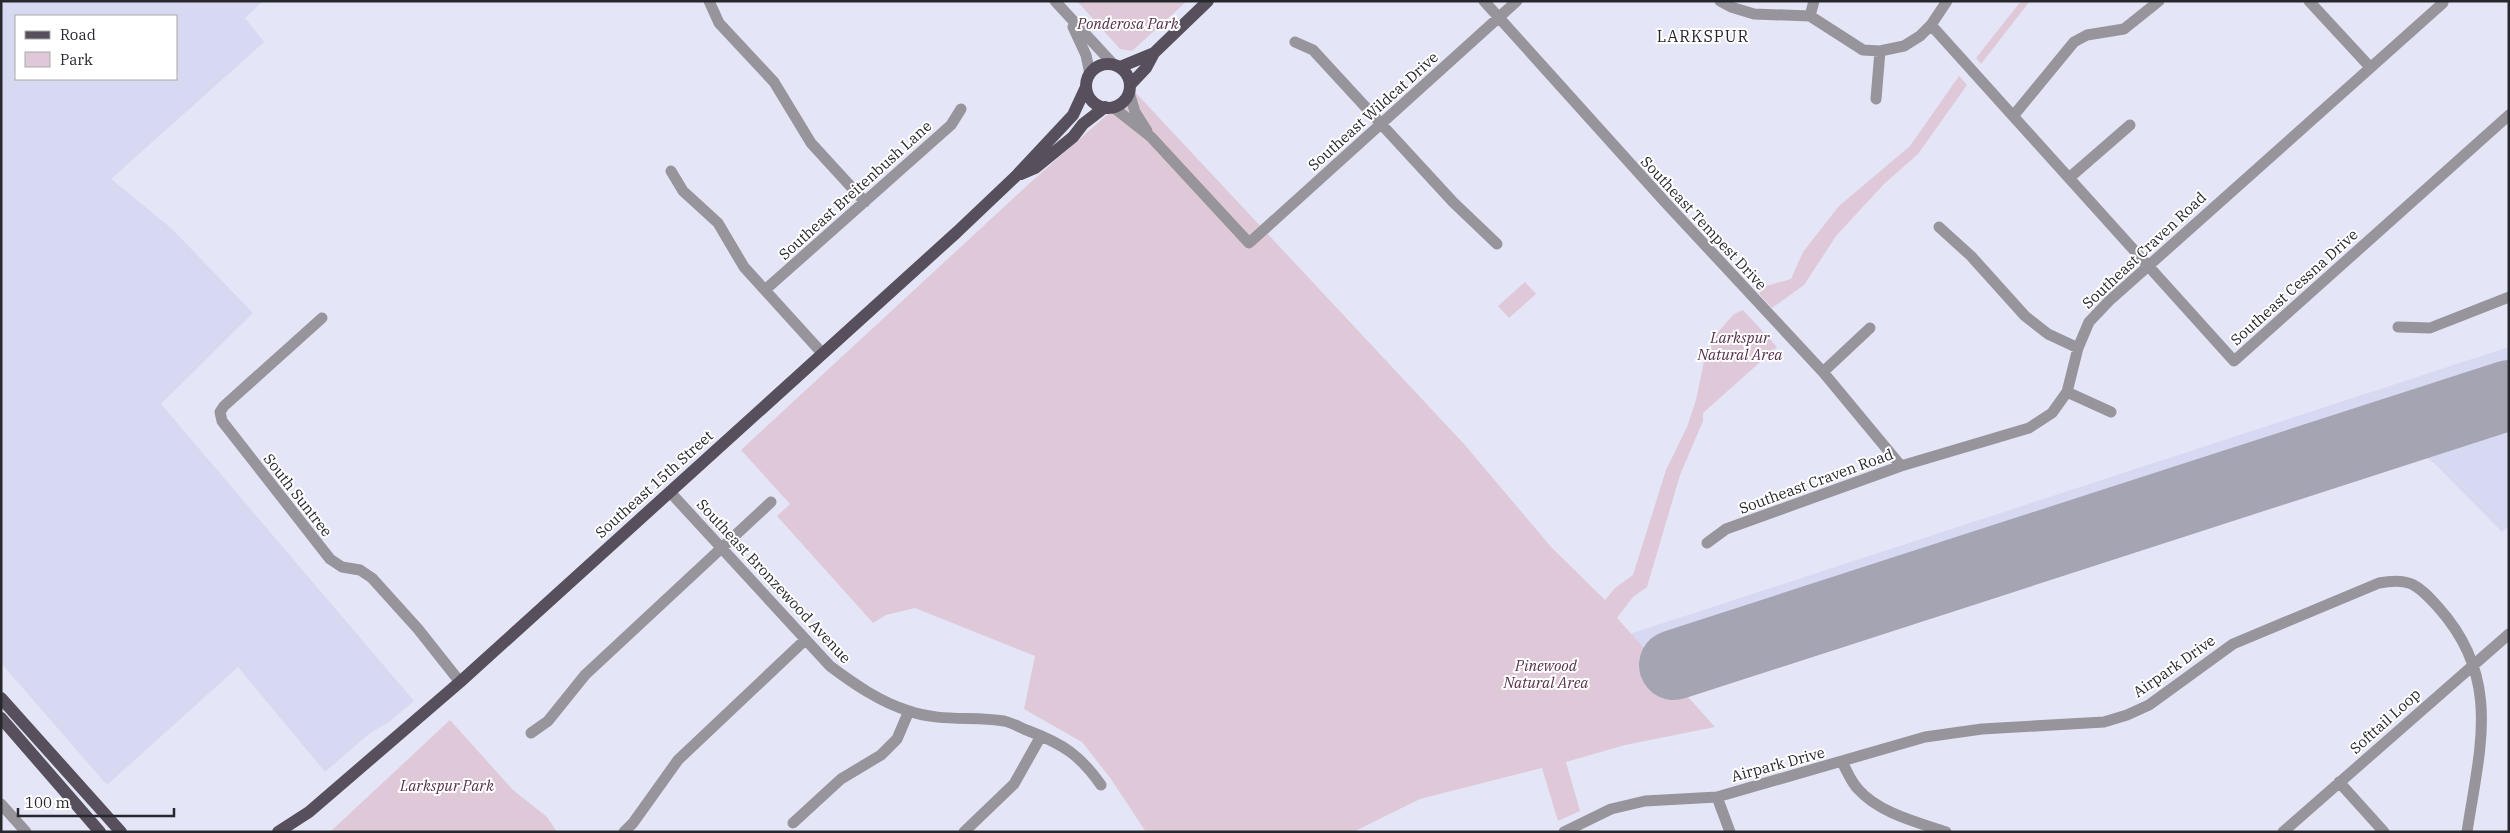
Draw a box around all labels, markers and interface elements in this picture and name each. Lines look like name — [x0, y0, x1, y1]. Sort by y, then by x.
park label: Ponderosa Park — [1076, 14, 1179, 33]
legend — [15, 15, 178, 80]
text: Road — [60, 25, 96, 44]
district label: LARKSPUR — [1657, 26, 1749, 46]
street label: Southeast Wildcat Drive — [1304, 48, 1442, 174]
text: Park — [60, 50, 93, 69]
street label: Southeast Breitenbush Lane — [775, 116, 935, 264]
street label: Southeast Tempest Drive — [1637, 152, 1771, 294]
street label: Southeast Craven Road — [2078, 188, 2210, 312]
street label: Southeast Cessna Drive — [2226, 225, 2362, 349]
park label: Larkspur Natural Area — [1697, 328, 1783, 364]
street label: Southeast 15th Street — [591, 426, 717, 542]
street label: Southeast Craven Road — [1736, 444, 1896, 518]
street label: South Suntree — [260, 450, 336, 540]
street label: Southeast Bronzewood Avenue — [693, 495, 855, 667]
street label: Airpark Drive — [2129, 631, 2219, 701]
park label: Pinewood Natural Area — [1503, 656, 1589, 692]
street label: Softtail Loop — [2346, 684, 2424, 758]
street label: Airpark Drive — [1729, 742, 1827, 786]
park label: Larkspur Park — [399, 776, 494, 795]
scale bar — [18, 786, 174, 818]
text: 100 m — [25, 793, 70, 812]

